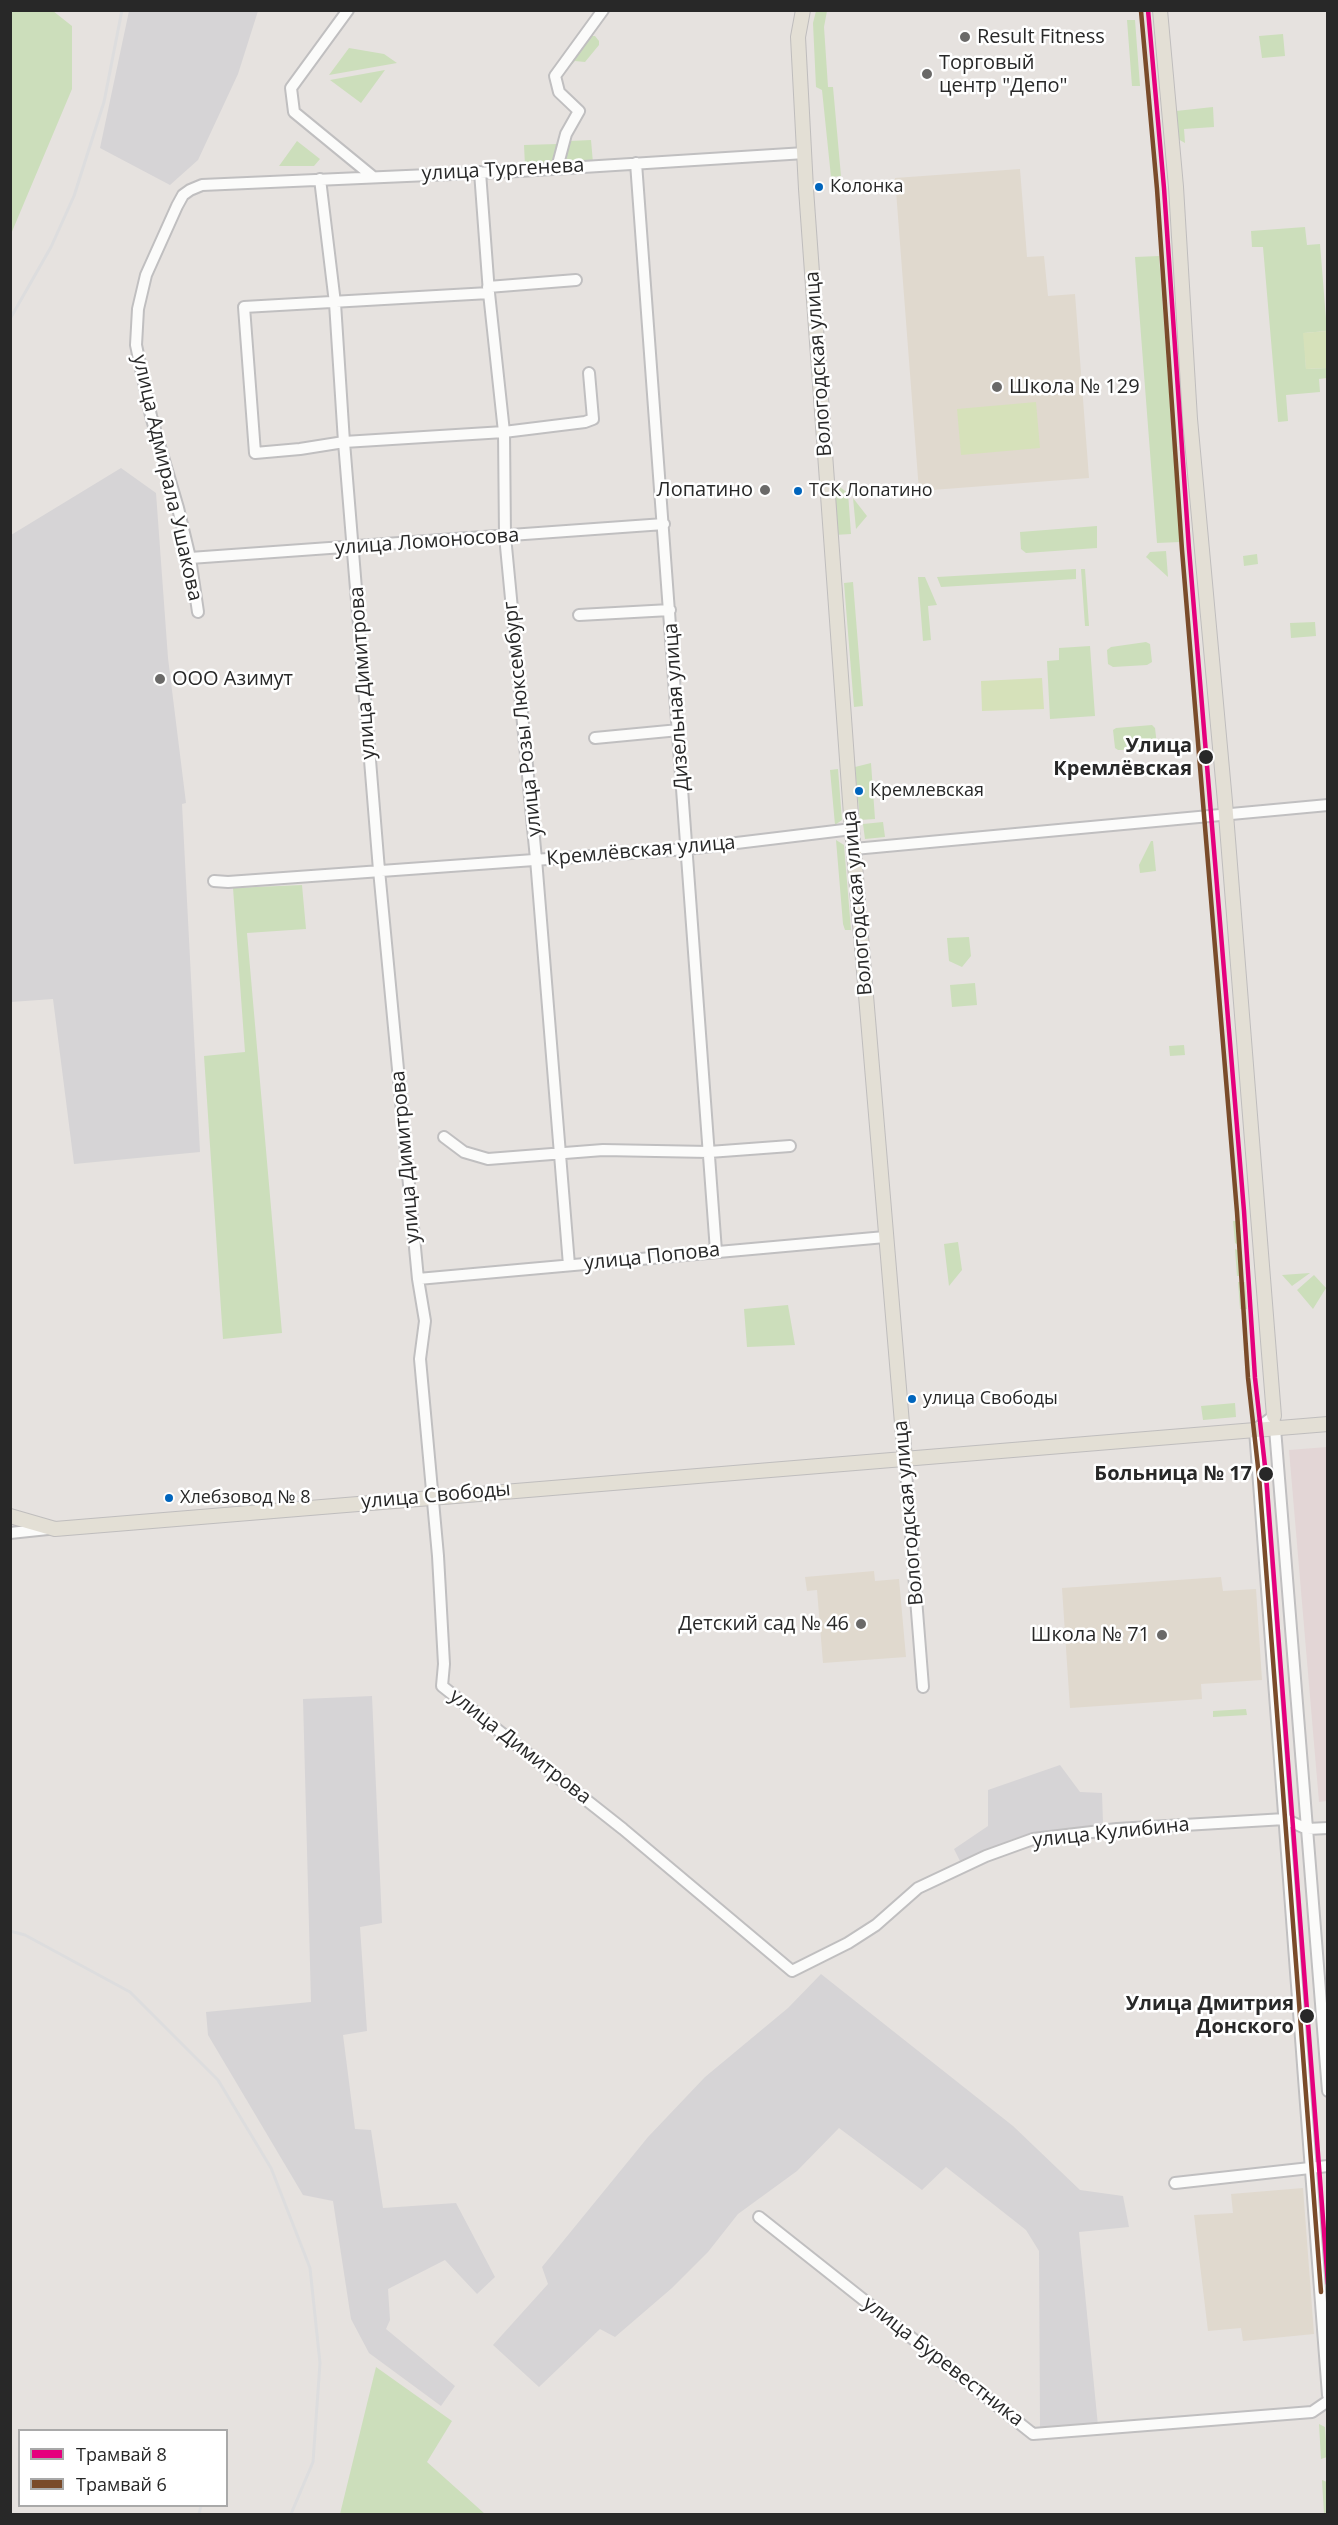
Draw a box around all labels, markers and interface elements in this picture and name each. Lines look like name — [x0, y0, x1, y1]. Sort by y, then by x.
place label: Result Fitness — [977, 25, 1105, 49]
marker: Result Fitness — [958, 30, 972, 44]
place label: Торговый центр "Депо" — [939, 51, 1068, 98]
marker: Торговый центр "Депо" — [920, 67, 934, 81]
street label: улица Тургенева — [421, 154, 585, 186]
place label: Колонка — [830, 176, 904, 198]
marker: Колонка — [813, 181, 825, 193]
street label: Вологодская улица — [801, 271, 837, 457]
street label: улица Адмирала Ушакова — [127, 353, 207, 603]
place label: Школа № 129 — [1009, 375, 1140, 399]
marker: Школа № 129 — [990, 380, 1004, 394]
place label: Лопатино — [657, 478, 753, 502]
place label: ТСК Лопатино — [809, 480, 933, 502]
marker: Лопатино — [758, 483, 772, 497]
marker: ТСК Лопатино — [792, 485, 804, 497]
street label: улица Ломоносова — [334, 524, 520, 560]
street label: улица Димитрова — [345, 586, 381, 760]
street label: улица Розы Люксембург — [499, 600, 547, 838]
street label: Дизельная улица — [659, 622, 695, 792]
place label: ООО Азимут — [172, 667, 293, 691]
marker: ООО Азимут — [153, 672, 167, 686]
place label: Улица Кремлёвская — [1053, 734, 1192, 781]
marker: Улица Кремлёвская — [1197, 748, 1215, 766]
place label: Кремлевская — [870, 780, 984, 802]
marker: Кремлевская — [853, 785, 865, 797]
street label: Вологодская улица — [838, 809, 878, 997]
street label: Кремлёвская улица — [546, 831, 736, 871]
street label: улица Димитрова — [387, 1070, 425, 1244]
street label: улица Попова — [583, 1238, 721, 1276]
place label: улица Свободы — [923, 1388, 1058, 1410]
marker: улица Свободы — [906, 1393, 918, 1405]
street label: Вологодская улица — [889, 1419, 929, 1607]
place label: Больница № 17 — [1094, 1462, 1252, 1486]
marker: Больница № 17 — [1257, 1465, 1275, 1483]
street label: улица Свободы — [360, 1478, 512, 1514]
place label: Хлебзовод № 8 — [180, 1487, 311, 1509]
marker: Хлебзовод № 8 — [163, 1492, 175, 1504]
place label: Детский сад № 46 — [678, 1612, 849, 1636]
marker: Детский сад № 46 — [854, 1617, 868, 1631]
place label: Школа № 71 — [1031, 1623, 1150, 1647]
marker: Школа № 71 — [1155, 1628, 1169, 1642]
street label: улица Димитрова — [444, 1684, 596, 1810]
street label: улица Кулибина — [1031, 1813, 1191, 1853]
place label: Улица Дмитрия Донского — [1126, 1992, 1294, 2039]
marker: Улица Дмитрия Донского — [1298, 2007, 1316, 2025]
street label: улица Буревестника — [858, 2292, 1028, 2432]
legend — [18, 2429, 228, 2507]
text: Трамвай 8 — [76, 2442, 167, 2466]
text: Трамвай 6 — [76, 2472, 167, 2496]

